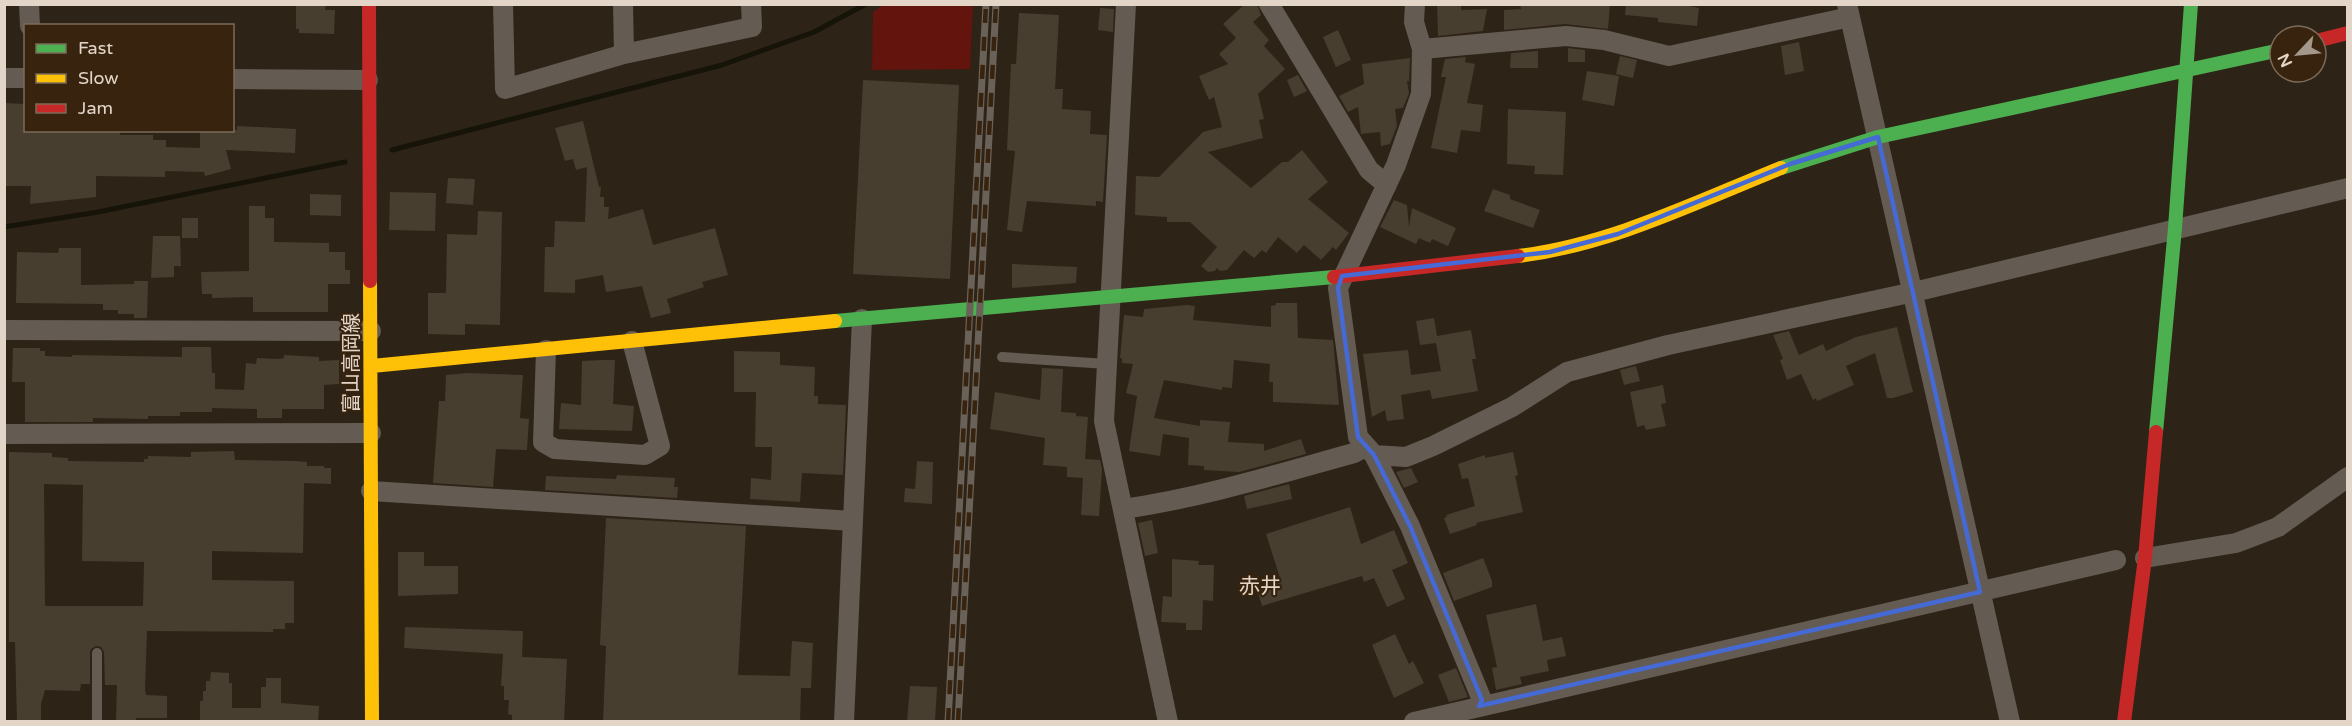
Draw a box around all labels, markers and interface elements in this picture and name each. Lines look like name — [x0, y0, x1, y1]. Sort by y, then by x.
legend — [24, 24, 234, 132]
north arrow — [2268, 24, 2328, 84]
text: Fast — [78, 37, 113, 59]
text: N — [2274, 50, 2297, 70]
text: Slow — [78, 67, 119, 89]
text: Jam — [78, 97, 113, 119]
street label: 富山高岡線 — [340, 313, 364, 413]
district label: 赤井 — [1239, 574, 1281, 599]

